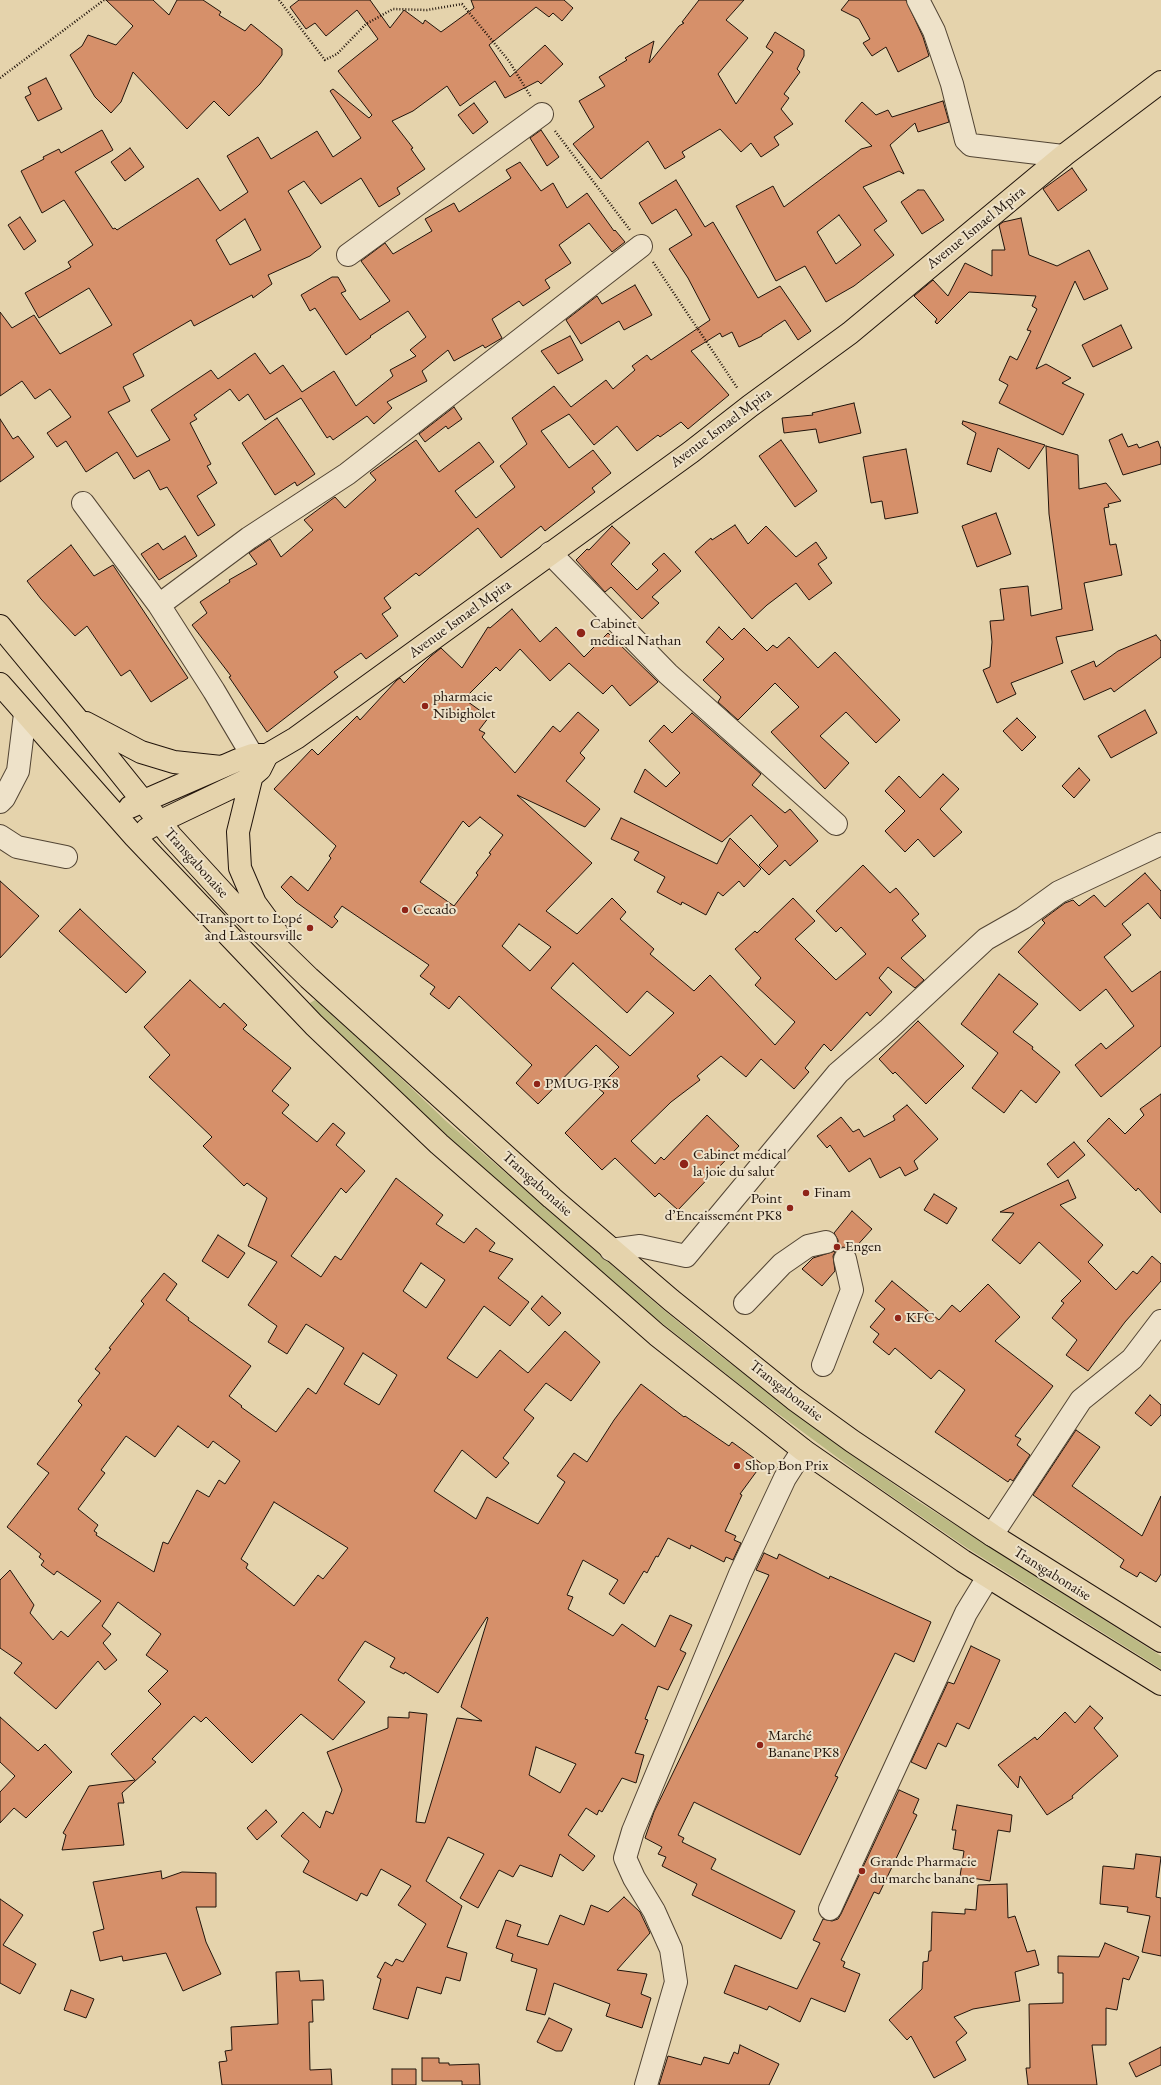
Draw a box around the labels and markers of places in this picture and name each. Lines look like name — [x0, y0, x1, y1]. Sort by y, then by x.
place label: Cabinet medical Nathan — [590, 615, 681, 650]
marker: Cabinet medical Nathan — [575, 627, 587, 639]
place label: pharmacie Nibigholet — [433, 688, 496, 723]
marker: pharmacie Nibigholet — [420, 701, 430, 711]
place label: Cecado — [413, 901, 456, 919]
marker: Cecado — [400, 905, 410, 915]
place label: Transport to Lopé and Lastoursville — [197, 910, 302, 945]
marker: Transport to Lopé and Lastoursville — [305, 923, 315, 933]
place label: PMUG-PK8 — [545, 1075, 619, 1093]
marker: PMUG-PK8 — [532, 1079, 542, 1089]
place label: Cabinet medical la joie du salut — [693, 1146, 787, 1181]
marker: Cabinet medical la joie du salut — [678, 1158, 690, 1170]
place label: Finam — [814, 1184, 851, 1202]
marker: Finam — [801, 1188, 811, 1198]
place label: Point d’Encaissement PK8 — [665, 1190, 782, 1225]
marker: Point d’Encaissement PK8 — [785, 1203, 795, 1213]
place label: Engen — [845, 1238, 882, 1256]
marker: Engen — [832, 1242, 842, 1252]
place label: KFC — [906, 1309, 935, 1327]
marker: KFC — [893, 1313, 903, 1323]
place label: Shop Bon Prix — [745, 1457, 828, 1475]
marker: Shop Bon Prix — [732, 1461, 742, 1471]
place label: Marché Banane PK8 — [768, 1727, 839, 1762]
marker: Marché Banane PK8 — [755, 1740, 765, 1750]
place label: Grande Pharmacie du marche banane — [870, 1853, 977, 1888]
marker: Grande Pharmacie du marche banane — [857, 1866, 867, 1876]

